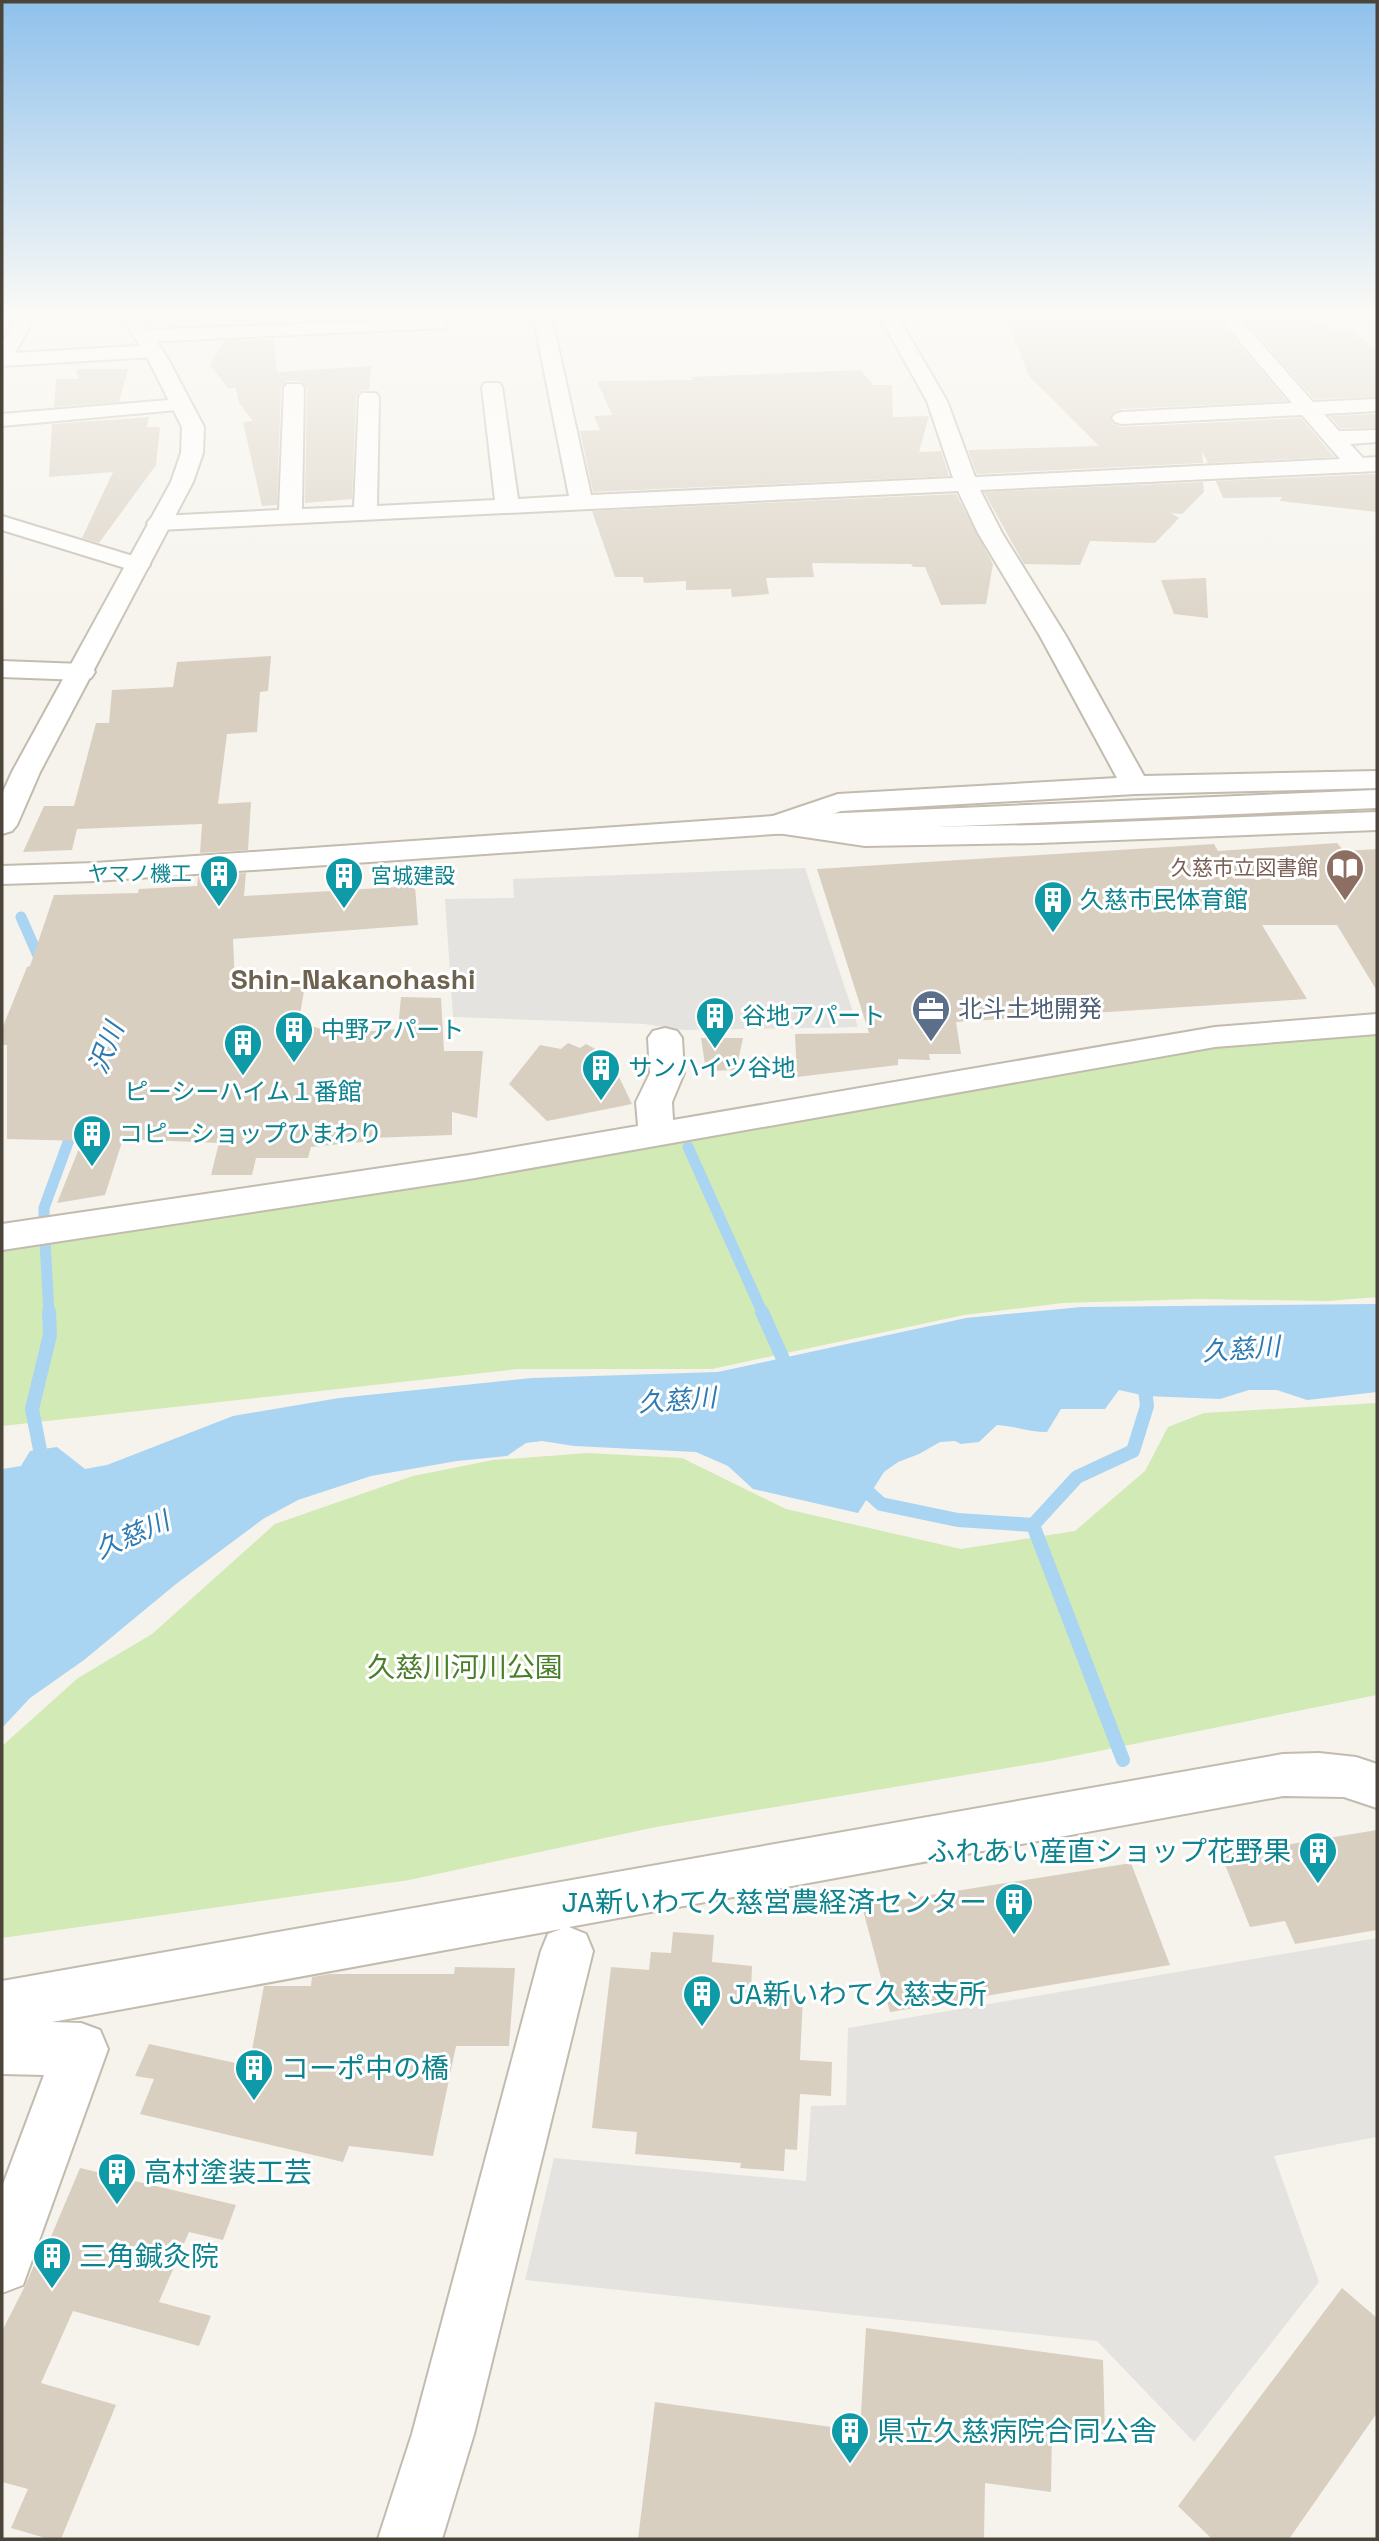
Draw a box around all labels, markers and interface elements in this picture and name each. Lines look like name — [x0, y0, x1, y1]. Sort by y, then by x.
library icon: 久慈市立図書館 — [1324, 847, 1366, 902]
building icon: ヤマノ機工 — [198, 853, 240, 908]
place label: 久慈市立図書館 — [1171, 854, 1318, 881]
building icon: 宮城建設 — [323, 855, 365, 910]
place label: ヤマノ機工 — [88, 860, 192, 887]
place label: 宮城建設 — [371, 862, 455, 889]
building icon: 久慈市民体育館 — [1032, 879, 1074, 934]
place label: 久慈市民体育館 — [1080, 884, 1248, 915]
district label: Shin-Nakanohashi — [231, 961, 475, 997]
office icon: 北斗土地開発 — [910, 988, 952, 1043]
place label: 北斗土地開発 — [958, 993, 1102, 1024]
building icon: 谷地アパート — [694, 995, 736, 1050]
place label: 谷地アパート — [742, 1000, 886, 1031]
building icon: 中野アパート — [273, 1009, 315, 1064]
place label: 中野アパート — [321, 1014, 465, 1045]
water label: 沢川 — [81, 1015, 132, 1078]
building icon: ピーシーハイム１番館 — [222, 1022, 264, 1077]
building icon: サンハイツ谷地 — [580, 1047, 622, 1102]
place label: サンハイツ谷地 — [628, 1052, 796, 1083]
place label: ピーシーハイム１番館 — [124, 1076, 362, 1107]
building icon: コピーショップひまわり — [71, 1113, 113, 1168]
place label: コピーショップひまわり — [119, 1118, 383, 1149]
water label: 久慈川 — [1201, 1329, 1284, 1369]
water label: 久慈川 — [637, 1380, 720, 1420]
water label: 久慈川 — [89, 1502, 177, 1566]
park label: 久慈川河川公園 — [367, 1649, 563, 1685]
building icon: ふれあい産直ショップ花野果 — [1297, 1830, 1339, 1885]
place label: ふれあい産直ショップ花野果 — [927, 1833, 1291, 1869]
building icon: JA新いわて久慈営農経済センター — [993, 1881, 1035, 1936]
place label: JA新いわて久慈営農経済センター — [562, 1884, 987, 1920]
building icon: JA新いわて久慈支所 — [681, 1973, 723, 2028]
place label: JA新いわて久慈支所 — [729, 1976, 986, 2012]
building icon: コーポ中の橋 — [233, 2047, 275, 2102]
place label: コーポ中の橋 — [281, 2050, 449, 2086]
building icon: 高村塗装工芸 — [96, 2151, 138, 2206]
place label: 高村塗装工芸 — [144, 2154, 312, 2190]
building icon: 三角鍼灸院 — [31, 2235, 73, 2290]
place label: 三角鍼灸院 — [79, 2238, 219, 2274]
building icon: 県立久慈病院合同公舎 — [829, 2410, 871, 2465]
place label: 県立久慈病院合同公舎 — [877, 2413, 1157, 2449]

